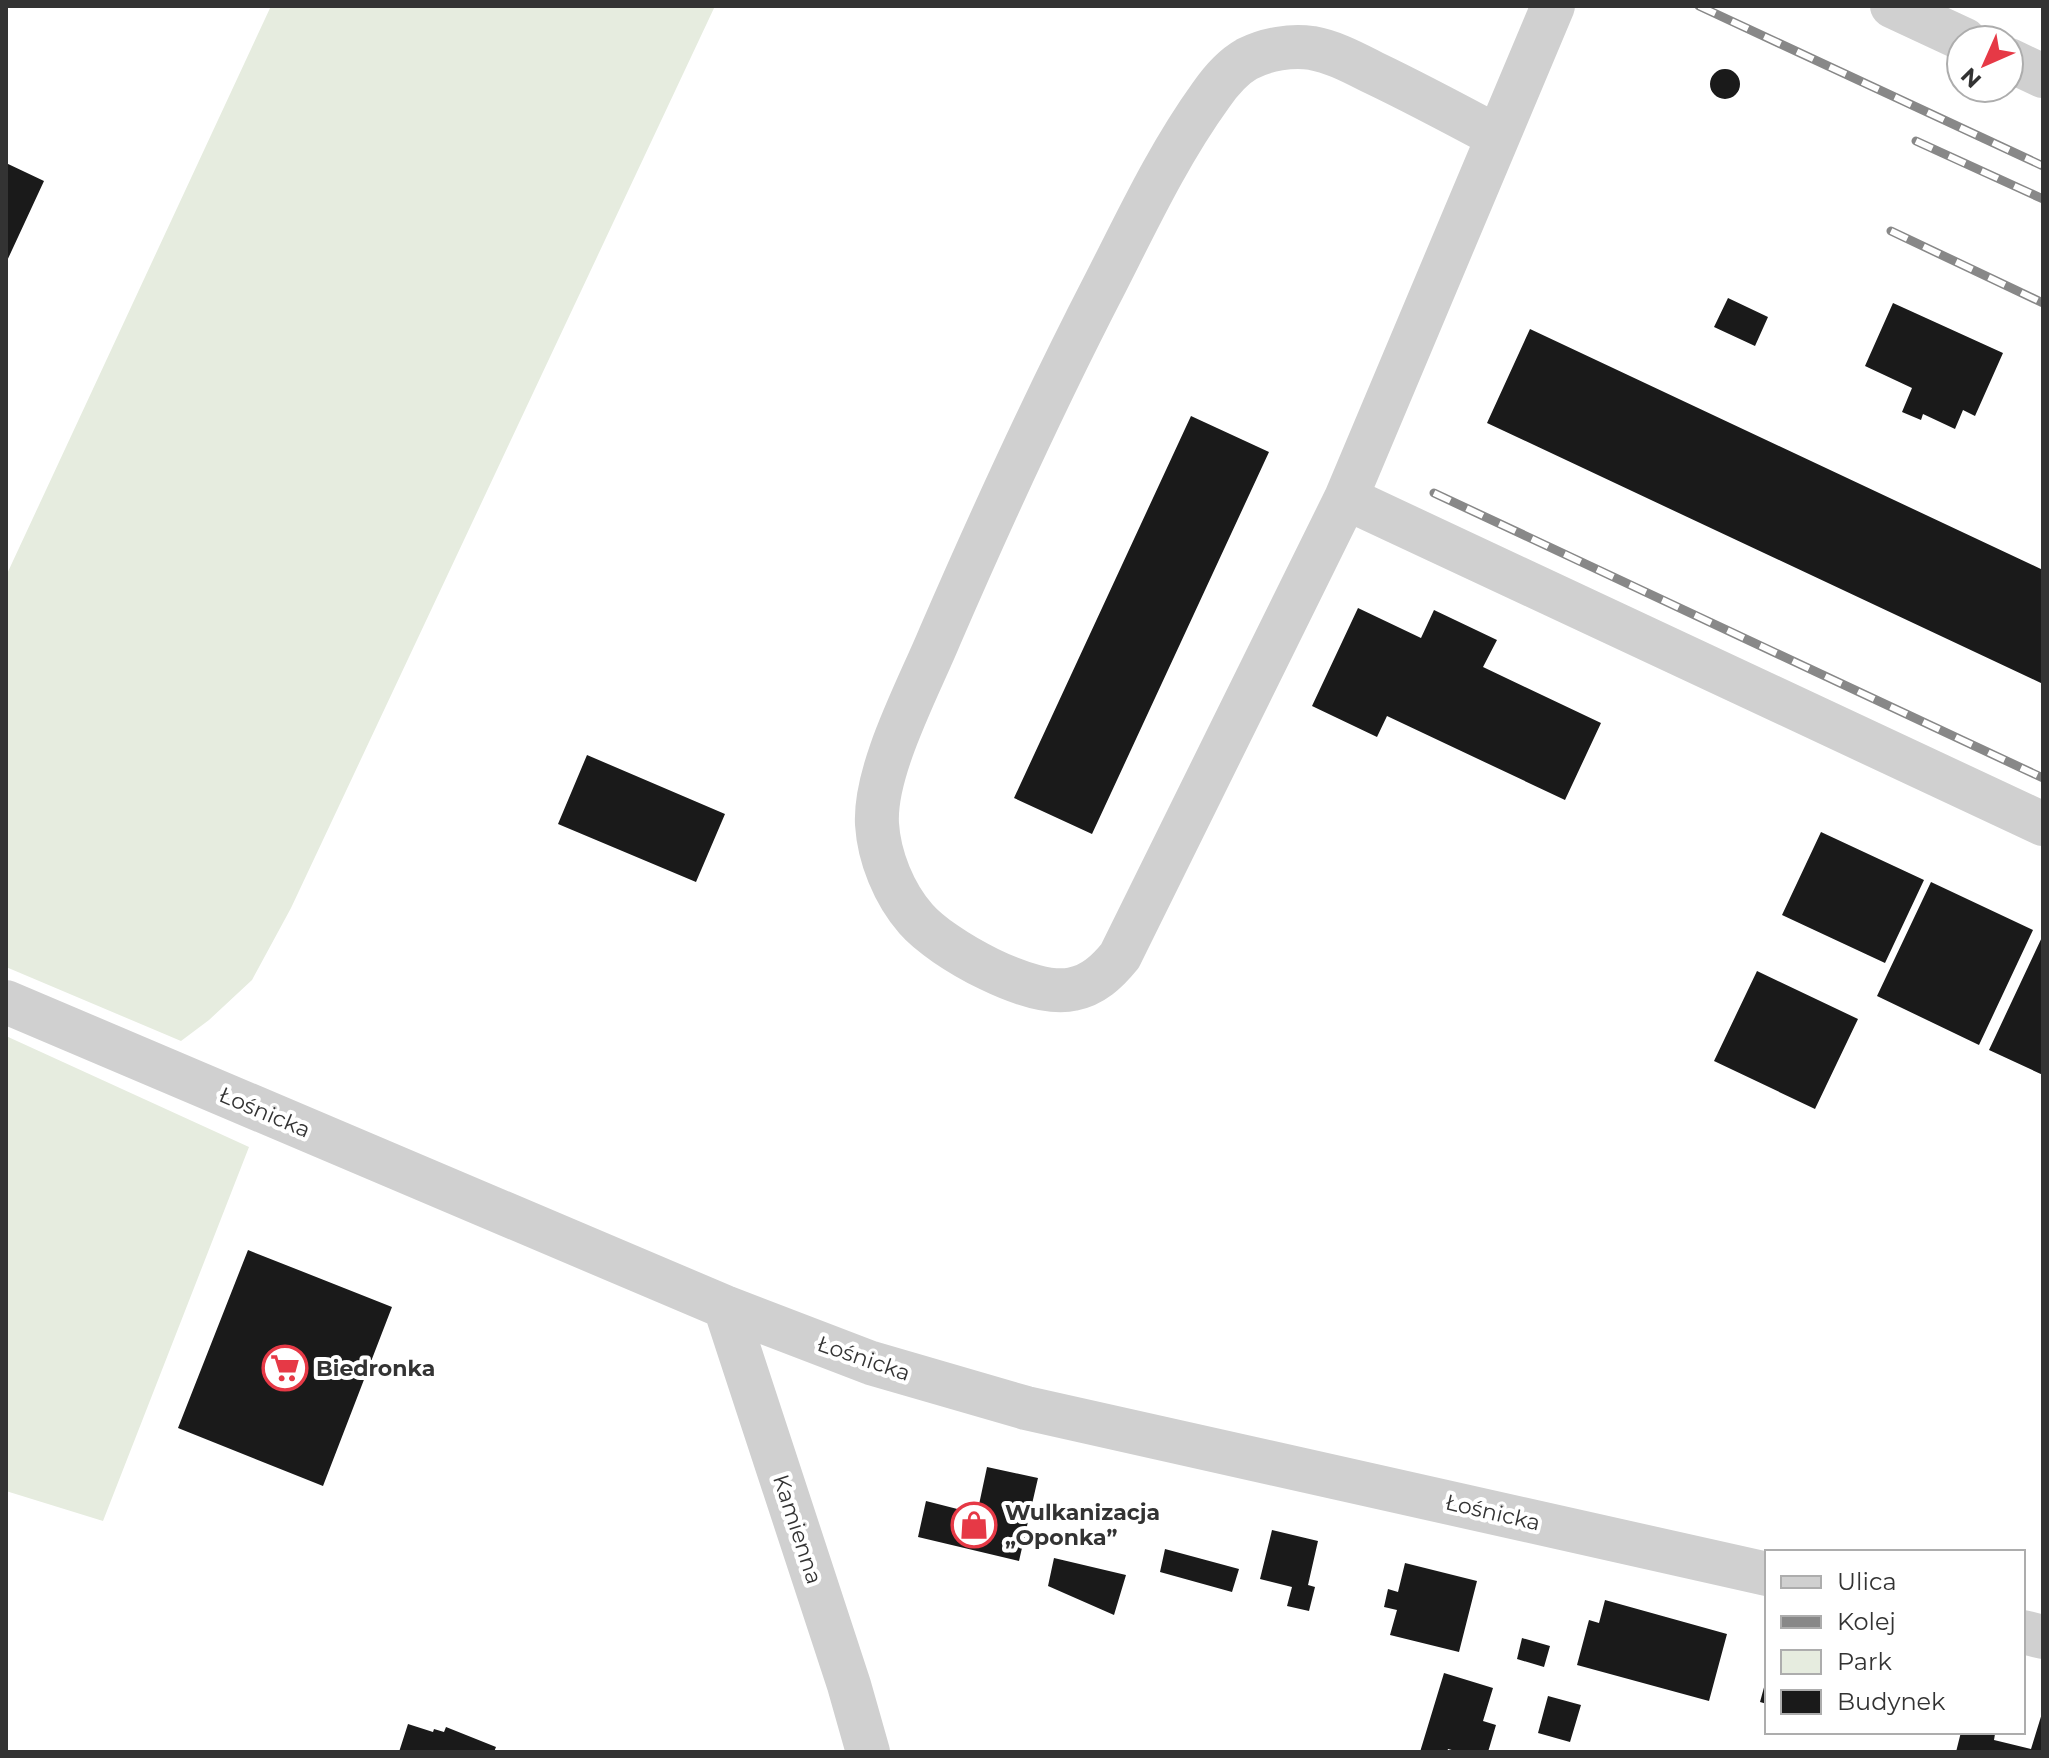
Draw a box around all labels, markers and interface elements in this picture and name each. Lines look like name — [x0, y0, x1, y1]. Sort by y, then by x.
north arrow — [1945, 24, 2025, 104]
text: N — [1955, 62, 1987, 94]
street label: Łośnicka — [215, 1081, 314, 1144]
street label: Łośnicka — [814, 1330, 914, 1387]
supermarket icon: Biedronka — [261, 1344, 309, 1392]
place label: Biedronka — [316, 1355, 435, 1382]
street label: Kamienna — [767, 1471, 828, 1587]
street label: Łośnicka — [1443, 1488, 1543, 1536]
place label: Wulkanizacja „Oponka” — [1005, 1499, 1160, 1551]
shop icon: Wulkanizacja „Oponka” — [950, 1501, 998, 1549]
legend — [1765, 1550, 2025, 1734]
text: Ulica — [1837, 1567, 1897, 1596]
text: Kolej — [1837, 1607, 1896, 1636]
text: Park — [1837, 1647, 1892, 1676]
text: Budynek — [1837, 1687, 1946, 1716]

